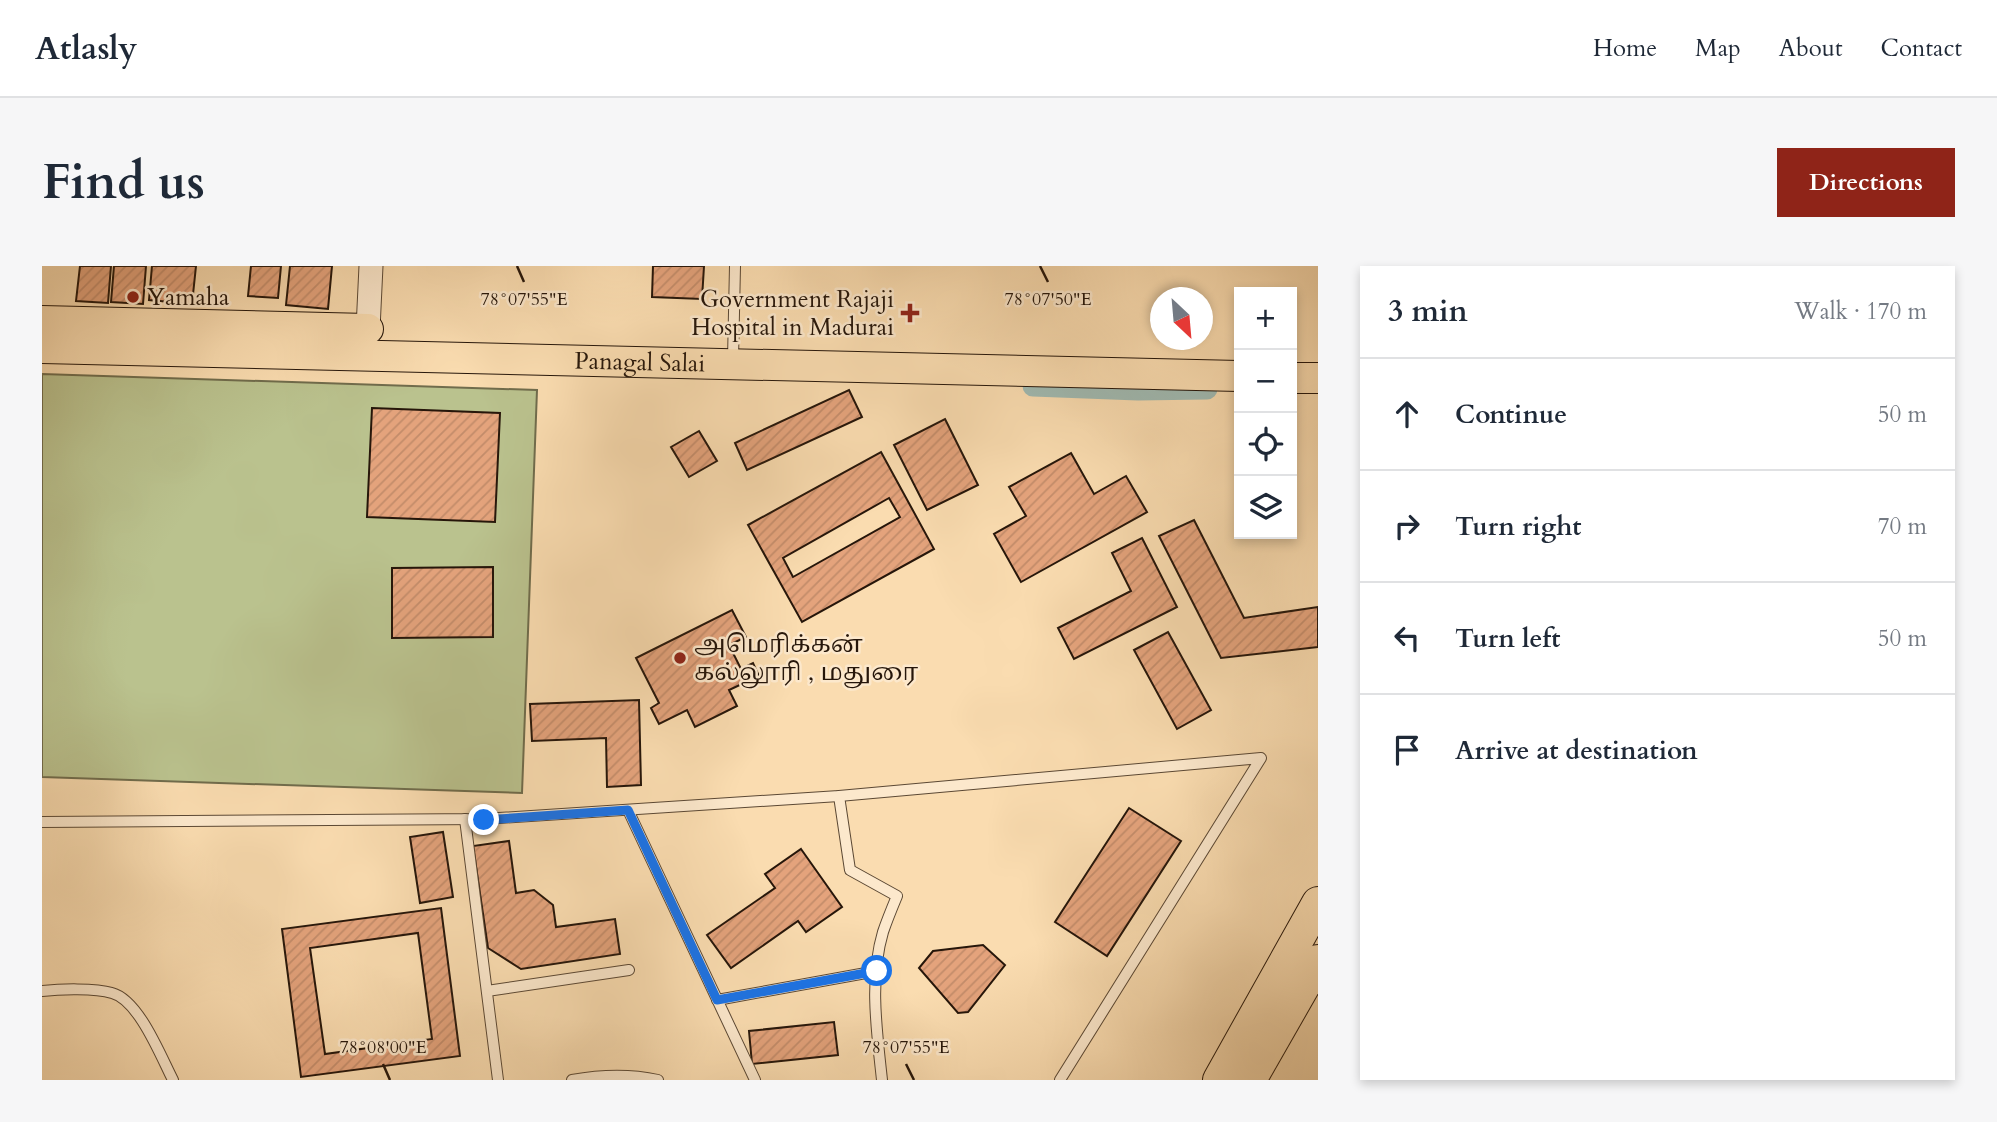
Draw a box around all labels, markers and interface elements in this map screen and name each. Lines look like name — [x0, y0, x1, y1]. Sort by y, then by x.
text: Atlasly — [35, 26, 137, 71]
text: Home — [1593, 32, 1657, 65]
text: Map — [1695, 32, 1741, 65]
text: About — [1779, 32, 1843, 65]
text: Contact — [1881, 32, 1962, 65]
button: Directions — [1777, 148, 1955, 217]
text: Find us — [42, 149, 205, 216]
place label: Yamaha — [147, 281, 230, 314]
place label: Government Rajaji Hospital in Madurai — [691, 283, 894, 344]
text: 78°07'55"E — [480, 287, 568, 312]
text: 78°07'50"E — [1004, 287, 1092, 312]
north arrow — [1150, 287, 1213, 350]
map controls — [1234, 287, 1297, 539]
button: + — [1234, 287, 1297, 350]
marker: Yamaha — [125, 289, 141, 305]
text: 3 min — [1388, 291, 1468, 332]
text: Walk · 170 m — [1794, 296, 1927, 327]
marker: Government Rajaji Hospital in Madurai — [900, 303, 920, 323]
street label: Panagal Salai — [574, 344, 706, 380]
button: − — [1234, 350, 1297, 413]
icon: ahead — [1388, 395, 1426, 433]
text: Continue — [1455, 397, 1567, 432]
text: 50 m — [1878, 399, 1927, 430]
button: locate — [1234, 413, 1297, 476]
button: layers — [1234, 476, 1297, 539]
icon: right — [1388, 507, 1426, 545]
text: Turn right — [1455, 509, 1582, 544]
text: 70 m — [1878, 511, 1927, 542]
icon: left — [1388, 619, 1426, 657]
text: Turn left — [1455, 621, 1560, 656]
text: 50 m — [1878, 623, 1927, 654]
place label: அமெரிக்கன் கல்லூரி , மதுரை — [694, 628, 919, 689]
marker: அமெரிக்கன் கல்லூரி , மதுரை — [672, 650, 688, 666]
icon: arrive — [1388, 731, 1426, 769]
text: Arrive at destination — [1455, 733, 1698, 768]
route end — [468, 804, 499, 835]
route start — [861, 955, 892, 986]
text: 78°08'00"E — [339, 1035, 427, 1060]
text: 78°07'55"E — [862, 1035, 950, 1060]

